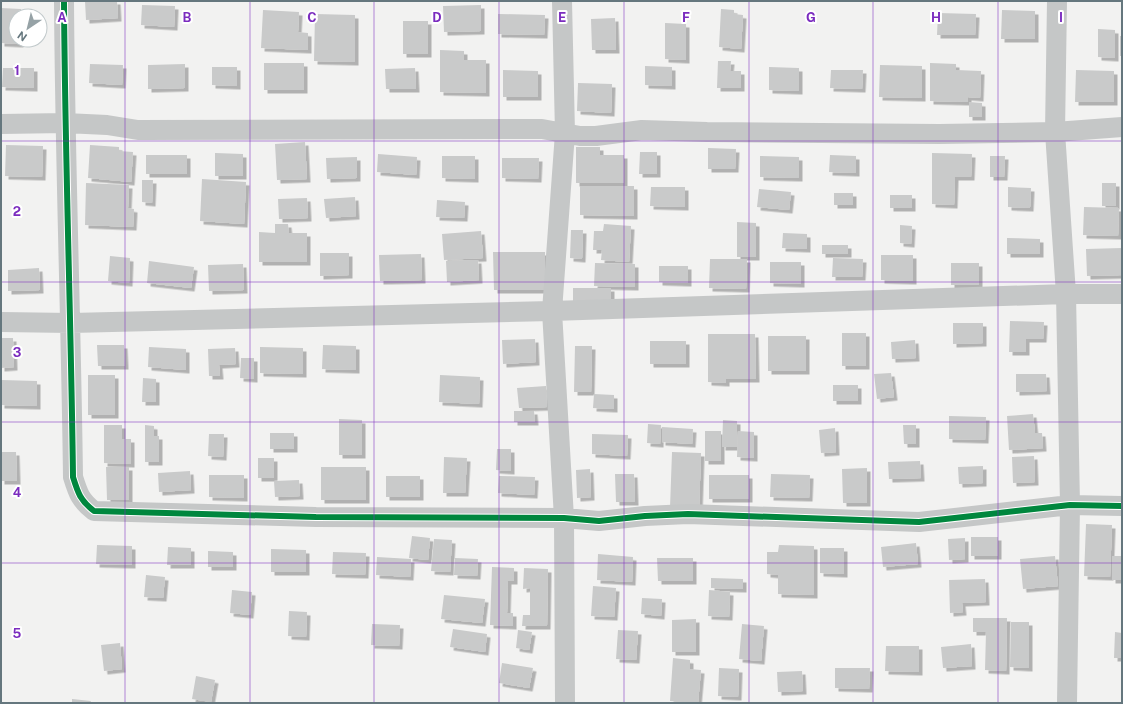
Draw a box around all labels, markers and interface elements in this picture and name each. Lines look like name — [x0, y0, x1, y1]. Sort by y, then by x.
north arrow — [8, 8, 48, 48]
text: A — [57, 10, 67, 25]
text: B — [183, 10, 192, 25]
text: C — [307, 10, 317, 25]
text: D — [432, 10, 442, 25]
text: E — [558, 10, 566, 25]
text: F — [682, 10, 690, 25]
text: G — [806, 10, 816, 25]
text: H — [931, 10, 941, 25]
text: I — [1059, 10, 1063, 25]
text: N — [15, 29, 29, 44]
text: 1 — [14, 63, 20, 78]
text: 2 — [13, 204, 21, 219]
text: 3 — [13, 345, 22, 360]
text: 4 — [13, 485, 22, 500]
text: 5 — [13, 626, 22, 641]

